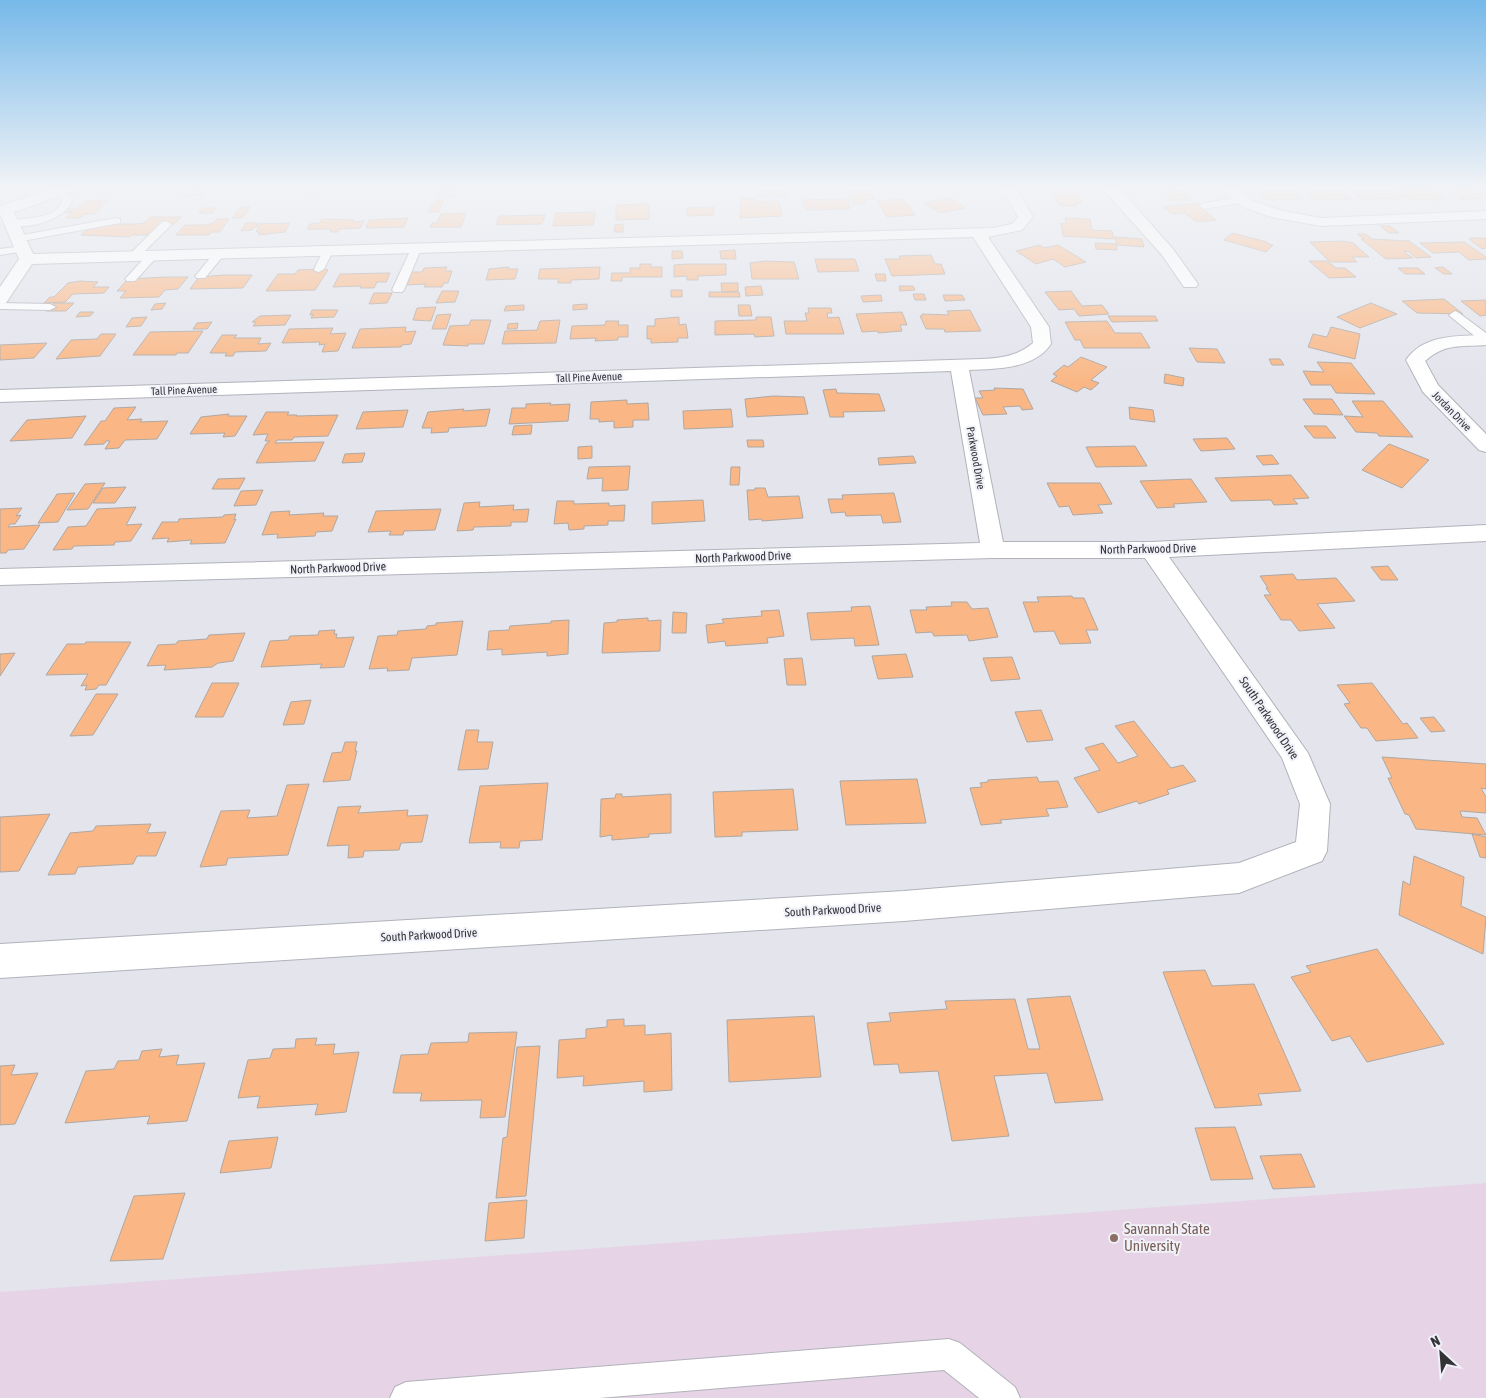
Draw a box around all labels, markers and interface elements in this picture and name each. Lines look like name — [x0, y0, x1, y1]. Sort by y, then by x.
street label: Tall Pine Avenue — [556, 370, 622, 384]
street label: Tall Pine Avenue — [151, 383, 217, 397]
street label: Jordan Drive — [1430, 389, 1474, 433]
street label: Parkwood Drive — [965, 426, 987, 490]
street label: North Parkwood Drive — [1100, 541, 1196, 557]
street label: North Parkwood Drive — [695, 548, 791, 566]
street label: North Parkwood Drive — [290, 559, 386, 577]
street label: South Parkwood Drive — [1236, 674, 1302, 762]
street label: South Parkwood Drive — [785, 900, 881, 920]
street label: South Parkwood Drive — [381, 925, 477, 945]
place label: Savannah State University — [1124, 1220, 1210, 1254]
marker: Savannah State University — [1108, 1232, 1120, 1244]
north arrow — [1416, 1328, 1466, 1378]
text: N — [1428, 1332, 1443, 1350]

